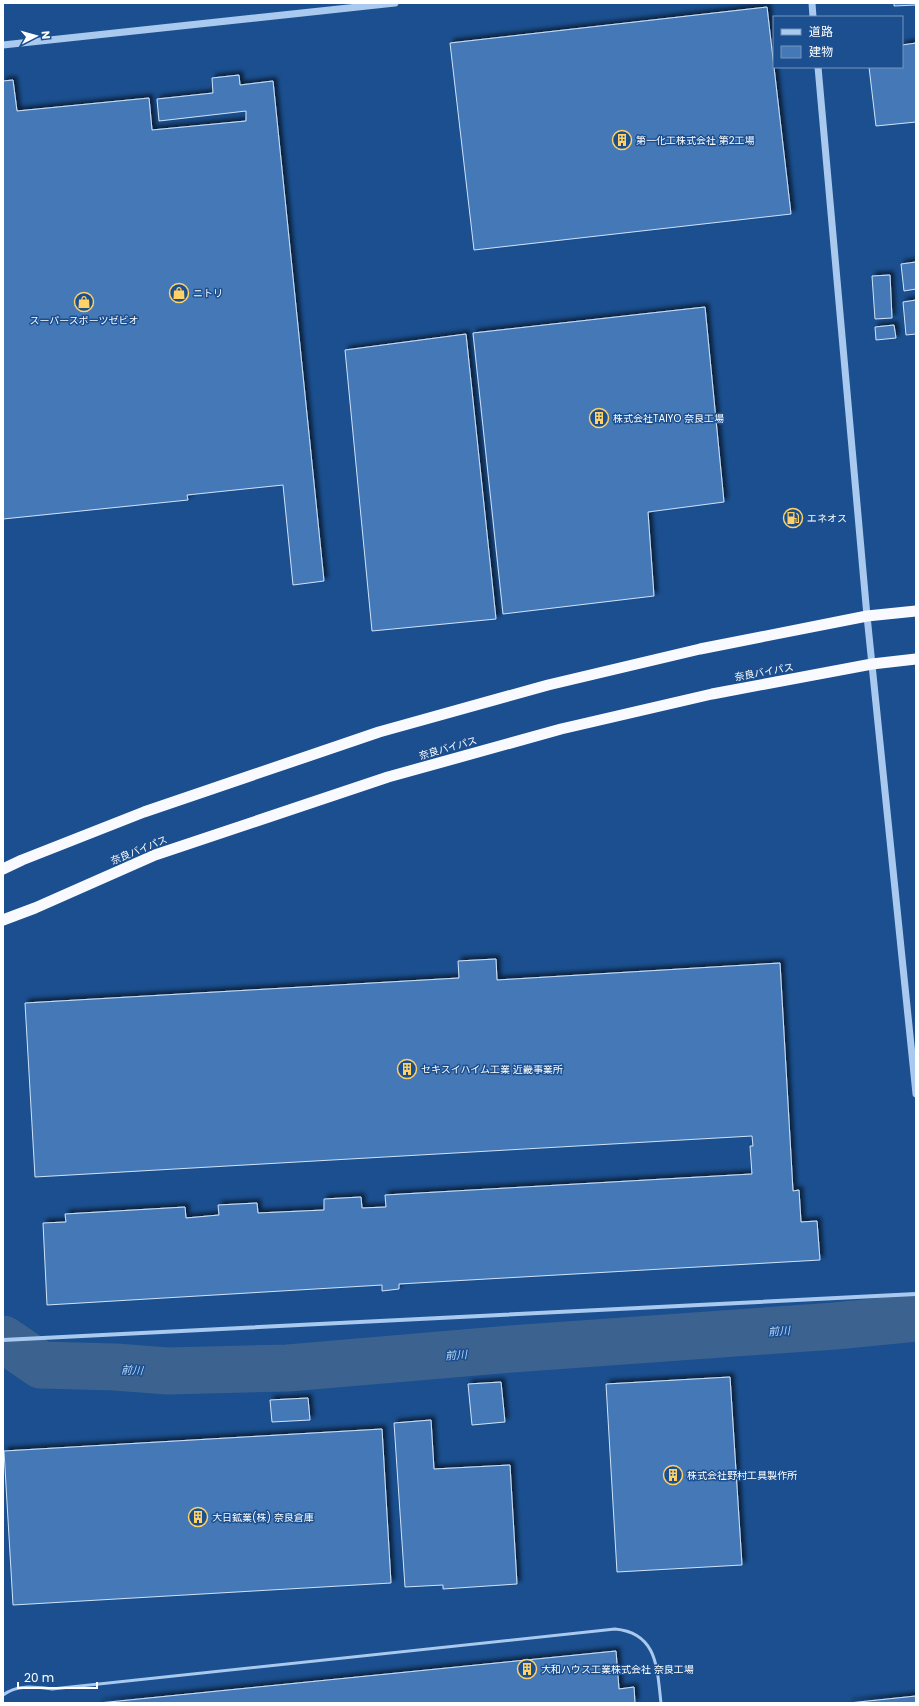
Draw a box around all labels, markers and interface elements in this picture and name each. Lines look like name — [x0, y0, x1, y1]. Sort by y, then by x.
north arrow — [16, 16, 56, 56]
legend — [773, 16, 903, 68]
text: 道路 — [809, 23, 833, 40]
text: N — [38, 30, 54, 40]
text: 建物 — [809, 43, 833, 60]
building icon: 第一化工株式会社 第2工場 — [611, 129, 633, 151]
place label: 第一化工株式会社 第2工場 — [636, 133, 754, 148]
shop icon: ニトリ — [168, 282, 190, 304]
place label: ニトリ — [193, 286, 223, 301]
shop icon: スーパースポーツゼビオ — [73, 291, 95, 313]
place label: スーパースポーツゼビオ — [29, 313, 139, 328]
building icon: 株式会社TAIYO 奈良工場 — [588, 407, 610, 429]
place label: 株式会社TAIYO 奈良工場 — [613, 411, 724, 426]
fuel station icon: エネオス — [782, 507, 804, 529]
place label: エネオス — [807, 511, 847, 526]
street label: 奈良バイパス — [733, 659, 795, 685]
street label: 奈良バイパス — [417, 733, 479, 763]
street label: 奈良バイパス — [108, 832, 170, 868]
building icon: セキスイハイム工業 近畿事業所 — [396, 1058, 418, 1080]
place label: セキスイハイム工業 近畿事業所 — [421, 1062, 563, 1077]
water label: 前川 — [767, 1322, 792, 1340]
water label: 前川 — [444, 1346, 469, 1364]
water label: 前川 — [121, 1361, 144, 1379]
building icon: 株式会社野村工具製作所 — [662, 1464, 684, 1486]
place label: 株式会社野村工具製作所 — [687, 1468, 797, 1483]
building icon: 大日鉱業(株) 奈良倉庫 — [187, 1506, 209, 1528]
place label: 大日鉱業(株) 奈良倉庫 — [212, 1510, 314, 1525]
building icon: 大和ハウス工業株式会社 奈良工場 — [516, 1658, 538, 1680]
place label: 大和ハウス工業株式会社 奈良工場 — [541, 1662, 694, 1677]
scale bar — [18, 1664, 97, 1690]
text: 20 m — [24, 1669, 54, 1686]

